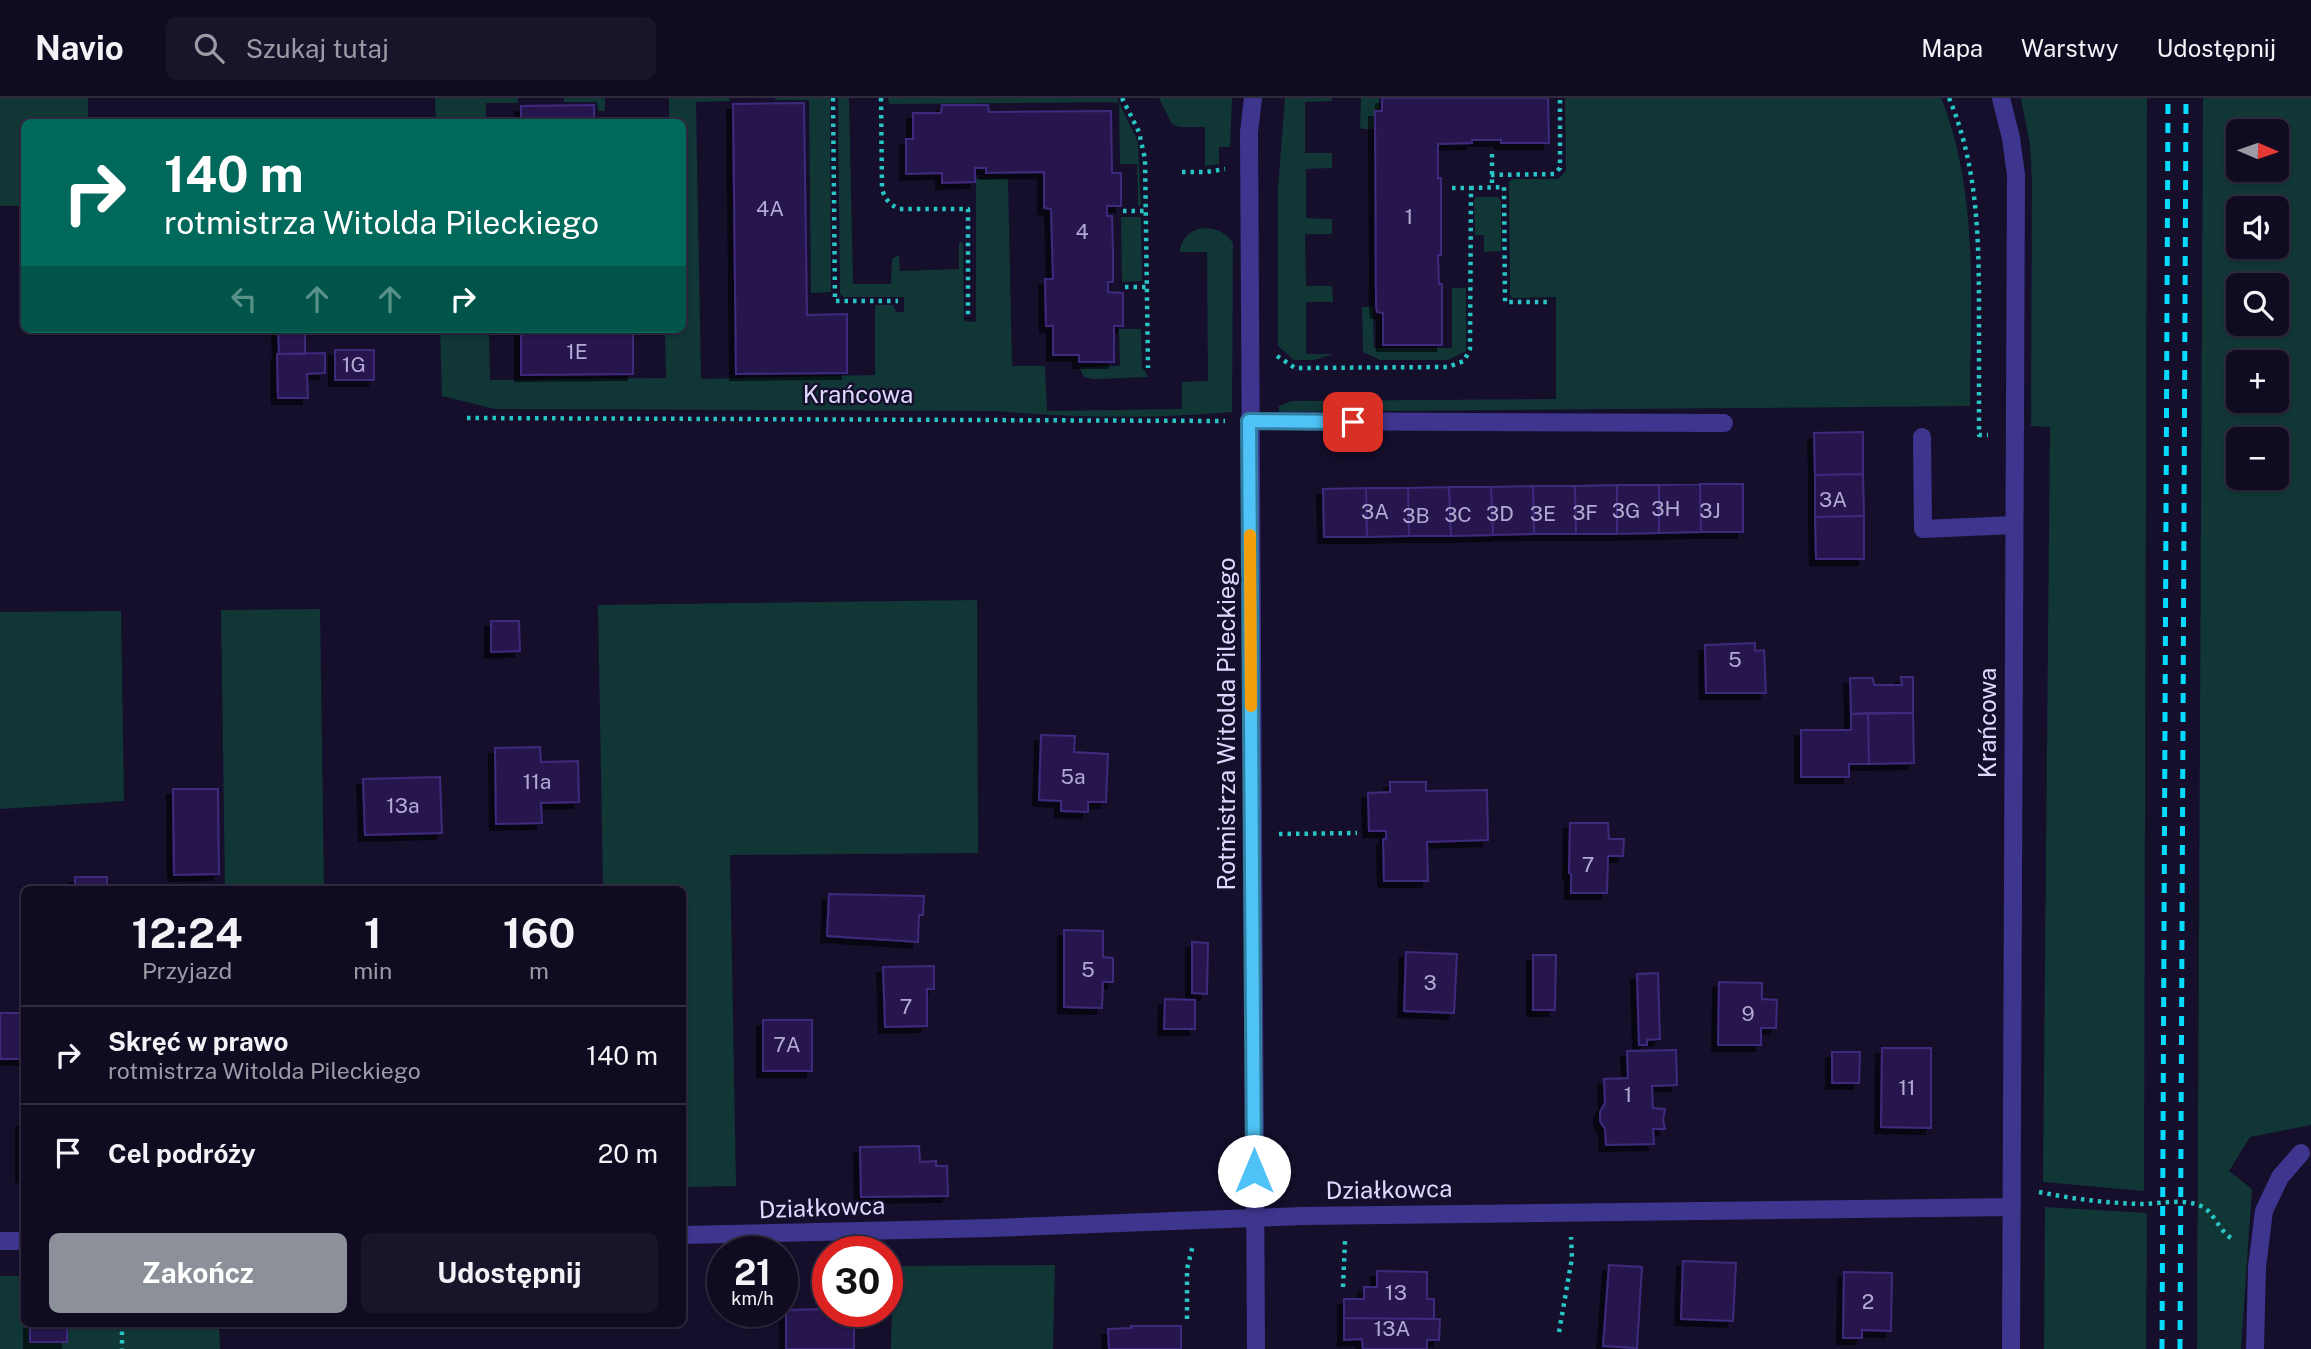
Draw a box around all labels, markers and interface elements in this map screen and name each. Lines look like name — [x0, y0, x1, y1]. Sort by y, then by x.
search box — [166, 17, 656, 80]
text: Navio — [35, 29, 124, 67]
icon: search — [190, 29, 228, 67]
text: Szukaj tutaj — [246, 33, 389, 64]
text: Mapa — [1921, 34, 1983, 62]
text: Warstwy — [2021, 34, 2119, 62]
text: Udostępnij — [2157, 34, 2276, 62]
north arrow — [2226, 119, 2289, 182]
map controls — [2226, 119, 2289, 490]
text: 140 m — [164, 145, 304, 203]
icon: right — [49, 147, 140, 238]
house number: 4A — [756, 196, 784, 221]
button: sound — [2226, 196, 2289, 259]
text: rotmistrza Witolda Pileckiego — [164, 204, 599, 241]
house number: 1 — [1405, 204, 1413, 229]
house number: 4 — [1075, 219, 1089, 244]
button: search — [2226, 273, 2289, 336]
icon: left — [225, 280, 263, 318]
icon: ahead — [298, 280, 336, 318]
icon: ahead — [371, 280, 409, 318]
icon: right — [444, 280, 482, 318]
house number: 1E — [566, 339, 588, 364]
button: + — [2226, 350, 2289, 413]
house number: 1G — [342, 352, 366, 377]
street label: Krańcowa — [803, 380, 913, 408]
pin — [1323, 392, 1383, 452]
icon: arrive — [1334, 403, 1372, 441]
button: − — [2226, 427, 2289, 490]
house number: 3A — [1819, 487, 1847, 512]
house number: 3H — [1651, 496, 1681, 521]
house number: 3G — [1612, 498, 1640, 523]
house number: 3J — [1699, 498, 1721, 523]
house number: 3A — [1361, 499, 1389, 524]
house number: 3F — [1572, 500, 1598, 525]
house number: 3D — [1486, 501, 1514, 526]
house number: 3E — [1530, 501, 1556, 526]
house number: 3C — [1444, 502, 1472, 527]
house number: 3B — [1402, 503, 1430, 528]
street label: Rotmistrza Witolda Pileckiego — [1212, 558, 1240, 890]
house number: 5 — [1728, 647, 1742, 672]
street label: Krańcowa — [1973, 668, 2001, 778]
house number: 5a — [1060, 764, 1086, 789]
house number: 11a — [523, 769, 551, 794]
house number: 13a — [386, 793, 420, 818]
house number: 7 — [1582, 852, 1594, 877]
text: 12:24 — [132, 908, 243, 957]
text: 1 — [364, 908, 382, 957]
text: 160 — [503, 908, 575, 957]
text: Przyjazd — [142, 957, 232, 984]
text: min — [353, 957, 392, 984]
text: m — [529, 957, 549, 984]
house number: 5 — [1081, 957, 1095, 982]
house number: 3 — [1423, 970, 1437, 995]
house number: 7 — [900, 994, 912, 1019]
house number: 9 — [1741, 1001, 1755, 1026]
text: Skręć w prawo — [108, 1026, 288, 1057]
house number: 7A — [773, 1032, 801, 1057]
icon: right — [49, 1036, 87, 1074]
text: 140 m — [586, 1040, 658, 1071]
text: rotmistrza Witolda Pileckiego — [108, 1057, 421, 1084]
house number: 11 — [1898, 1075, 1916, 1100]
house number: 1 — [1624, 1082, 1632, 1107]
icon: arrive — [49, 1134, 87, 1172]
position arrow — [1217, 1134, 1291, 1208]
text: Cel podróży — [108, 1138, 256, 1169]
text: 20 m — [598, 1138, 658, 1169]
street label: Działkowca — [1325, 1174, 1453, 1204]
street label: Działkowca — [758, 1191, 886, 1223]
button: Zakończ — [49, 1233, 347, 1313]
button: Udostępnij — [361, 1233, 658, 1313]
speed limit sign: 30 — [812, 1236, 903, 1327]
text: 21 — [734, 1252, 771, 1293]
house number: 13 — [1385, 1280, 1407, 1305]
text: km/h — [731, 1288, 774, 1309]
house number: 2 — [1862, 1289, 1874, 1314]
house number: 13A — [1374, 1316, 1410, 1341]

